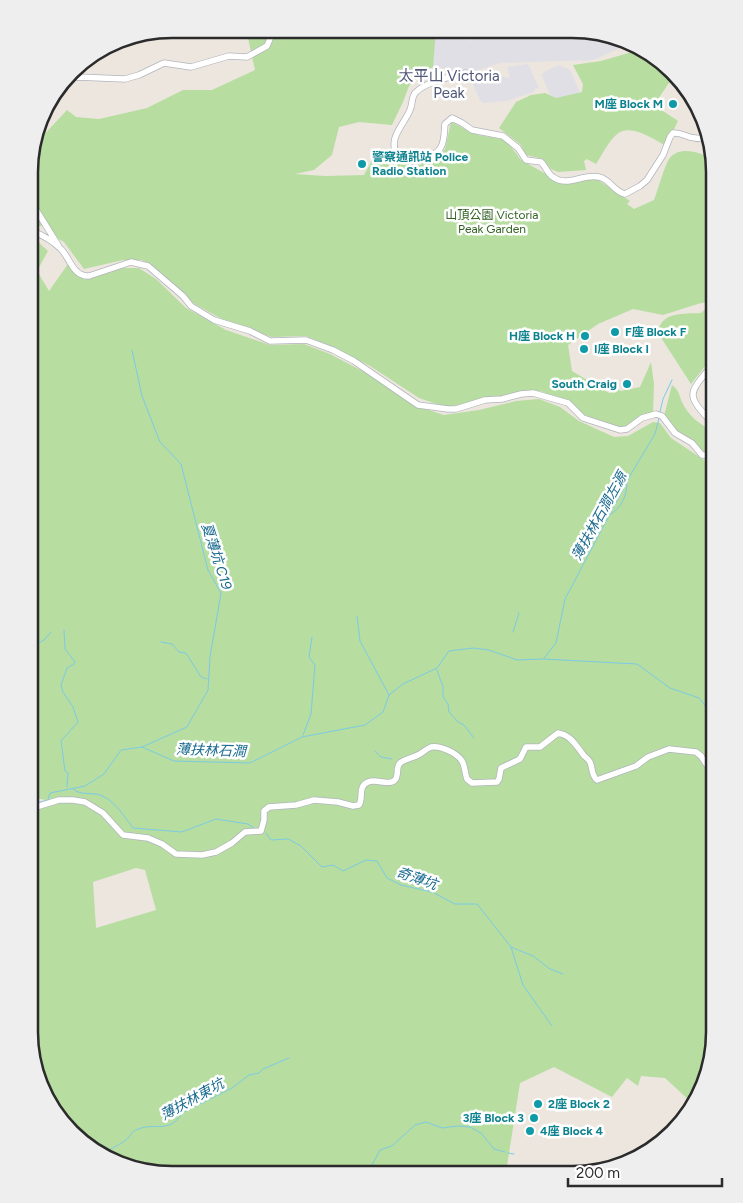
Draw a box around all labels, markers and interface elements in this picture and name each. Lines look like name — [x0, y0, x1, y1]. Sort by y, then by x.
district label: 太平山 Victoria Peak — [398, 67, 500, 102]
place label: M座 Block M — [594, 97, 663, 111]
marker: M座 Block M — [667, 98, 679, 110]
place label: 警察通訊站 Police Radio Station — [372, 150, 469, 178]
marker: 警察通訊站 Police Radio Station — [356, 158, 368, 170]
park label: 山頂公園 Victoria Peak Garden — [446, 208, 538, 236]
place label: F座 Block F — [625, 325, 687, 339]
marker: F座 Block F — [609, 326, 621, 338]
place label: H座 Block H — [509, 329, 575, 343]
marker: H座 Block H — [579, 330, 591, 342]
place label: I座 Block I — [594, 342, 649, 356]
marker: I座 Block I — [578, 343, 590, 355]
place label: South Craig — [551, 377, 617, 391]
marker: South Craig — [621, 378, 633, 390]
water label: 薄扶林石澗左源 — [568, 467, 632, 563]
water label: 夏薄坑 C19 — [198, 521, 235, 592]
water label: 薄扶林石澗 — [176, 741, 248, 760]
water label: 奇薄坑 — [394, 864, 441, 894]
water label: 薄扶林東坑 — [158, 1074, 229, 1124]
place label: 2座 Block 2 — [548, 1097, 610, 1111]
marker: 2座 Block 2 — [532, 1098, 544, 1110]
place label: 3座 Block 3 — [463, 1111, 524, 1125]
marker: 3座 Block 3 — [528, 1112, 540, 1124]
place label: 4座 Block 4 — [540, 1124, 604, 1138]
marker: 4座 Block 4 — [524, 1125, 536, 1137]
scale bar — [568, 1156, 722, 1188]
text: 200 m — [576, 1164, 620, 1182]

